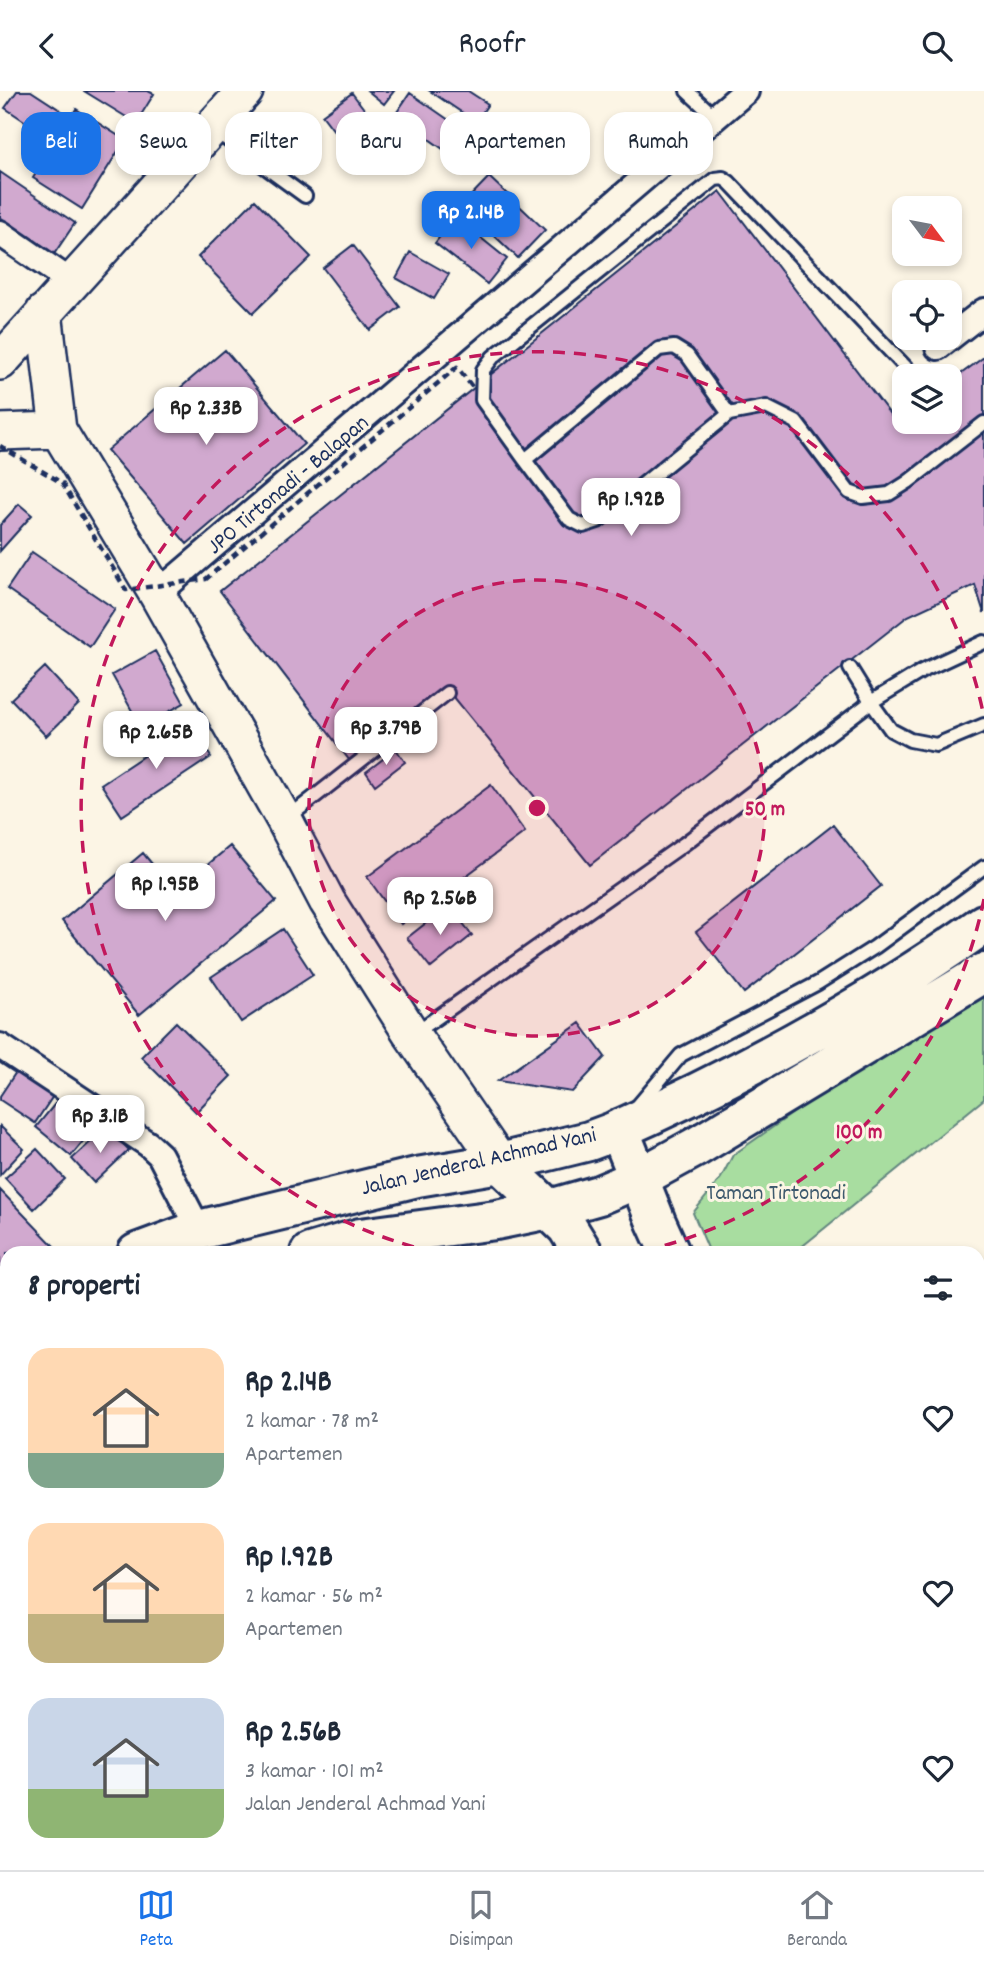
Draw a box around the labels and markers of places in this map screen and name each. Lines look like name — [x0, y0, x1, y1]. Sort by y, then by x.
pin: Rp 2.14B — [399, 191, 543, 251]
pin: Rp 2.33B — [134, 387, 278, 447]
pin: Rp 1.92B — [559, 479, 703, 538]
pin: Rp 3.79B — [314, 707, 458, 767]
pin: Rp 2.65B — [84, 711, 228, 771]
centre of rings — [525, 796, 549, 820]
pin: Rp 1.95B — [93, 863, 237, 923]
pin: Rp 2.56B — [368, 877, 512, 937]
pin: Rp 3.1B — [35, 1095, 165, 1155]

